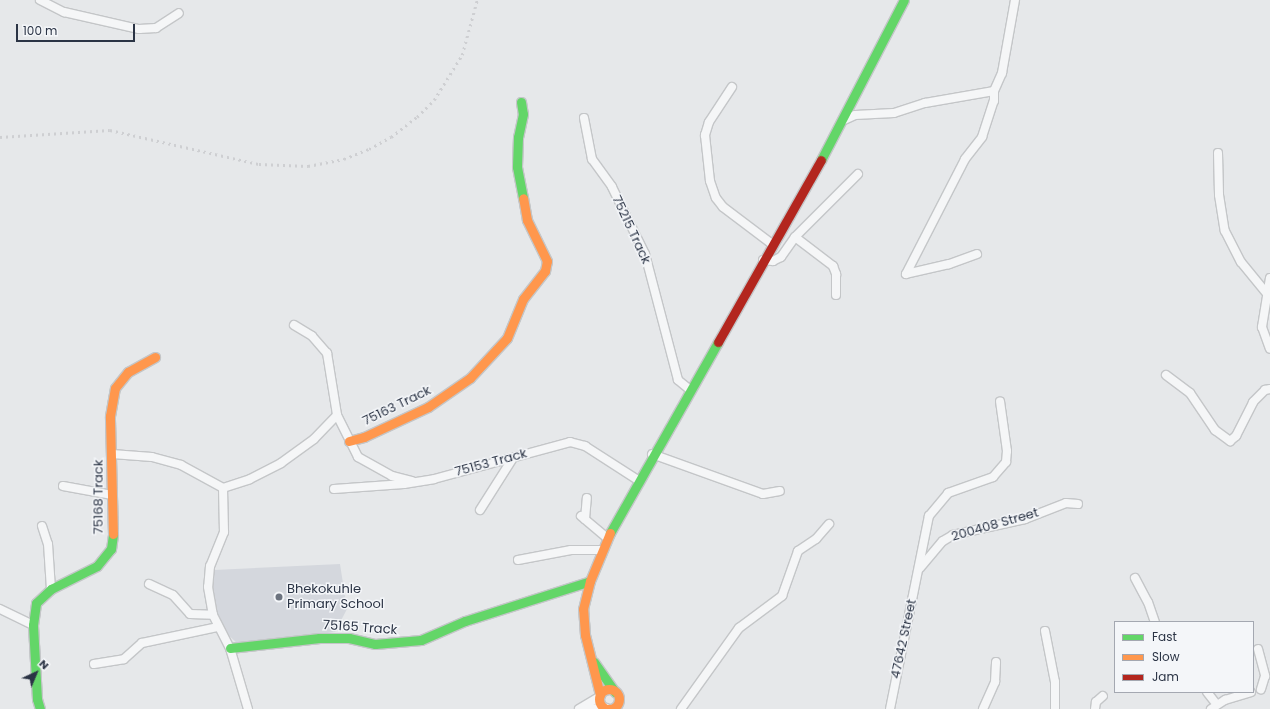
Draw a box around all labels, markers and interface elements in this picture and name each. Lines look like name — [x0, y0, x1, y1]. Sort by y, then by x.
scale bar — [18, 16, 137, 42]
text: 100 m — [23, 22, 57, 39]
street label: 75215 Track — [608, 193, 654, 267]
street label: 75163 Track — [360, 383, 434, 429]
street label: 75153 Track — [453, 446, 529, 480]
street label: 75168 Track — [91, 460, 107, 534]
street label: 200408 Street — [950, 505, 1040, 545]
place label: Bhekokuhle Primary School — [287, 582, 384, 613]
marker: Bhekokuhle Primary School — [274, 592, 284, 602]
street label: 47642 Street — [888, 598, 920, 680]
street label: 75165 Track — [322, 618, 398, 638]
legend — [1114, 621, 1254, 693]
text: Fast — [1152, 628, 1177, 645]
text: Slow — [1152, 648, 1180, 665]
north arrow — [16, 653, 56, 693]
text: N — [36, 656, 53, 673]
text: Jam — [1152, 668, 1179, 685]

